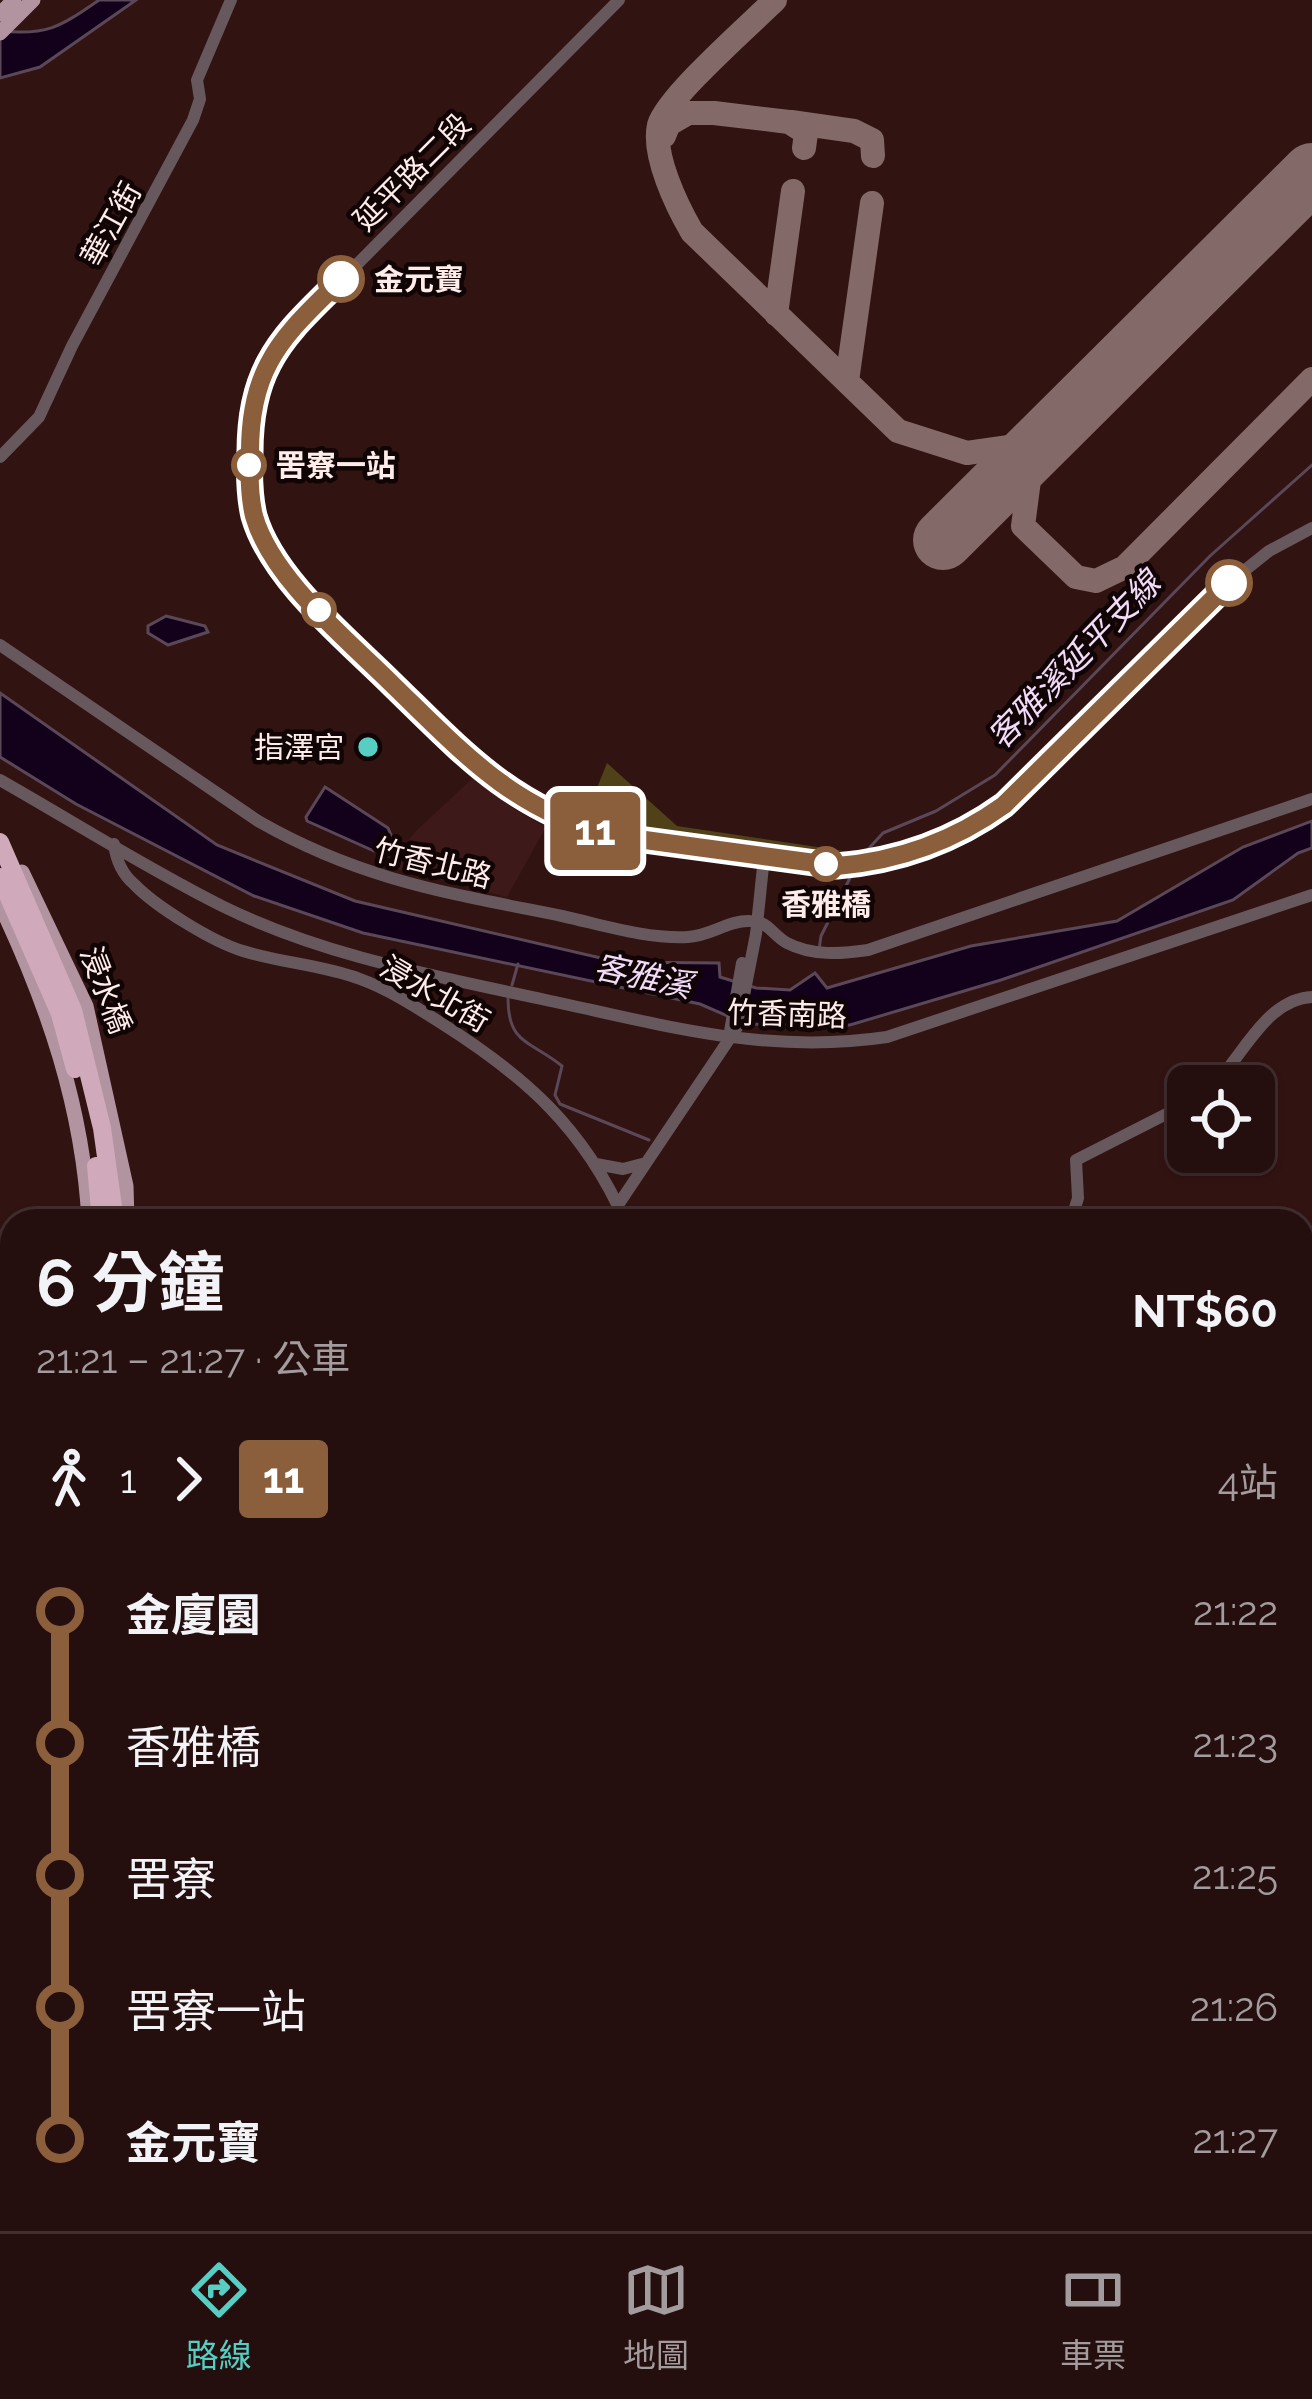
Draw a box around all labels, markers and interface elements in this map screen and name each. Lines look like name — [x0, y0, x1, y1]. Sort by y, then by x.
street label: 延平路二段 — [347, 107, 477, 237]
street label: 華江街 — [74, 176, 148, 272]
marker: 金元寶 — [319, 257, 363, 301]
place label: 金元寶 — [374, 262, 464, 297]
place label: 罟寮一站 — [276, 448, 396, 483]
marker: 罟寮一站 — [233, 449, 265, 481]
water label: 客雅溪延平支線 — [980, 560, 1171, 757]
unlabelled marker — [1207, 561, 1251, 605]
unlabelled marker — [303, 594, 335, 626]
place label: 指澤宮 — [254, 730, 344, 765]
marker: 指澤宮 — [355, 734, 381, 760]
line badge: 11 — [541, 792, 649, 870]
text: 11 — [574, 806, 616, 855]
street label: 竹香北路 — [371, 832, 495, 894]
marker: 香雅橋 — [810, 848, 842, 880]
place label: 香雅橋 — [781, 887, 871, 922]
street label: 浸水橋 — [74, 942, 138, 1038]
water label: 客雅溪 — [591, 947, 699, 1006]
street label: 浸水北街 — [374, 949, 496, 1039]
street label: 竹香南路 — [726, 994, 848, 1034]
map controls — [1167, 1065, 1275, 1173]
button: locate — [1167, 1065, 1275, 1173]
text: 6 分鐘 — [36, 1244, 224, 1321]
text: NT$60 — [1132, 1285, 1278, 1338]
text: 21:21 – 21:27 · 公車 — [36, 1336, 350, 1382]
icon: walk — [36, 1446, 102, 1512]
icon: forward — [155, 1446, 221, 1512]
text: 11 — [263, 1454, 304, 1503]
text: 1 — [120, 1456, 137, 1502]
text: 4站 — [1218, 1459, 1278, 1505]
text: 21:22 — [1193, 1588, 1278, 1634]
text: 金廈園 — [126, 1589, 261, 1642]
text: 21:23 — [1193, 1720, 1278, 1766]
text: 香雅橋 — [126, 1721, 261, 1774]
text: 21:25 — [1192, 1852, 1278, 1898]
text: 罟寮 — [126, 1853, 216, 1906]
text: 21:26 — [1190, 1984, 1278, 2030]
text: 罟寮一站 — [126, 1985, 306, 2038]
text: 21:27 — [1192, 2116, 1278, 2162]
text: 金元寶 — [126, 2117, 261, 2170]
tab: 路線 — [186, 2257, 252, 2377]
tab: 地圖 — [623, 2257, 689, 2377]
tab: 車票 — [1060, 2257, 1126, 2377]

